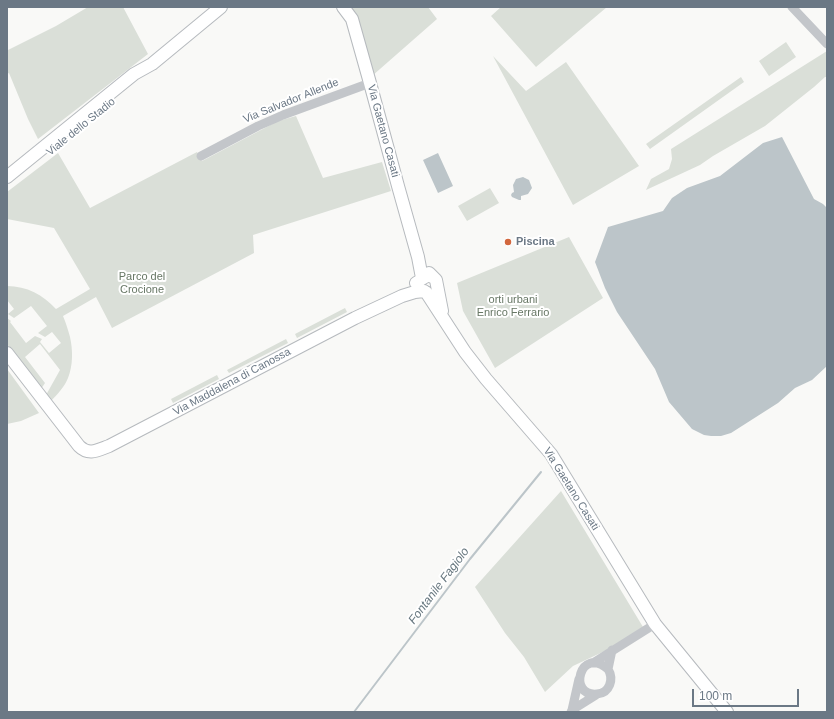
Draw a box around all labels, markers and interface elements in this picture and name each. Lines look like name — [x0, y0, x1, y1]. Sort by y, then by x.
street label: Via Salvador Allende — [241, 76, 341, 126]
street label: Via Gaetano Casati — [364, 83, 402, 179]
street label: Viale dello Stadio — [44, 95, 118, 159]
place label: Piscina — [516, 235, 555, 249]
marker: Piscina — [503, 237, 513, 247]
park label: Parco del Crocione — [119, 270, 165, 296]
park label: orti urbani Enrico Ferrario — [477, 293, 549, 319]
street label: Via Maddalena di Canossa — [171, 345, 293, 419]
street label: Via Gaetano Casati — [540, 445, 602, 533]
water label: Fontanile Fagiolo — [406, 545, 472, 627]
scale bar — [694, 681, 801, 707]
text: 100 m — [699, 689, 732, 703]

